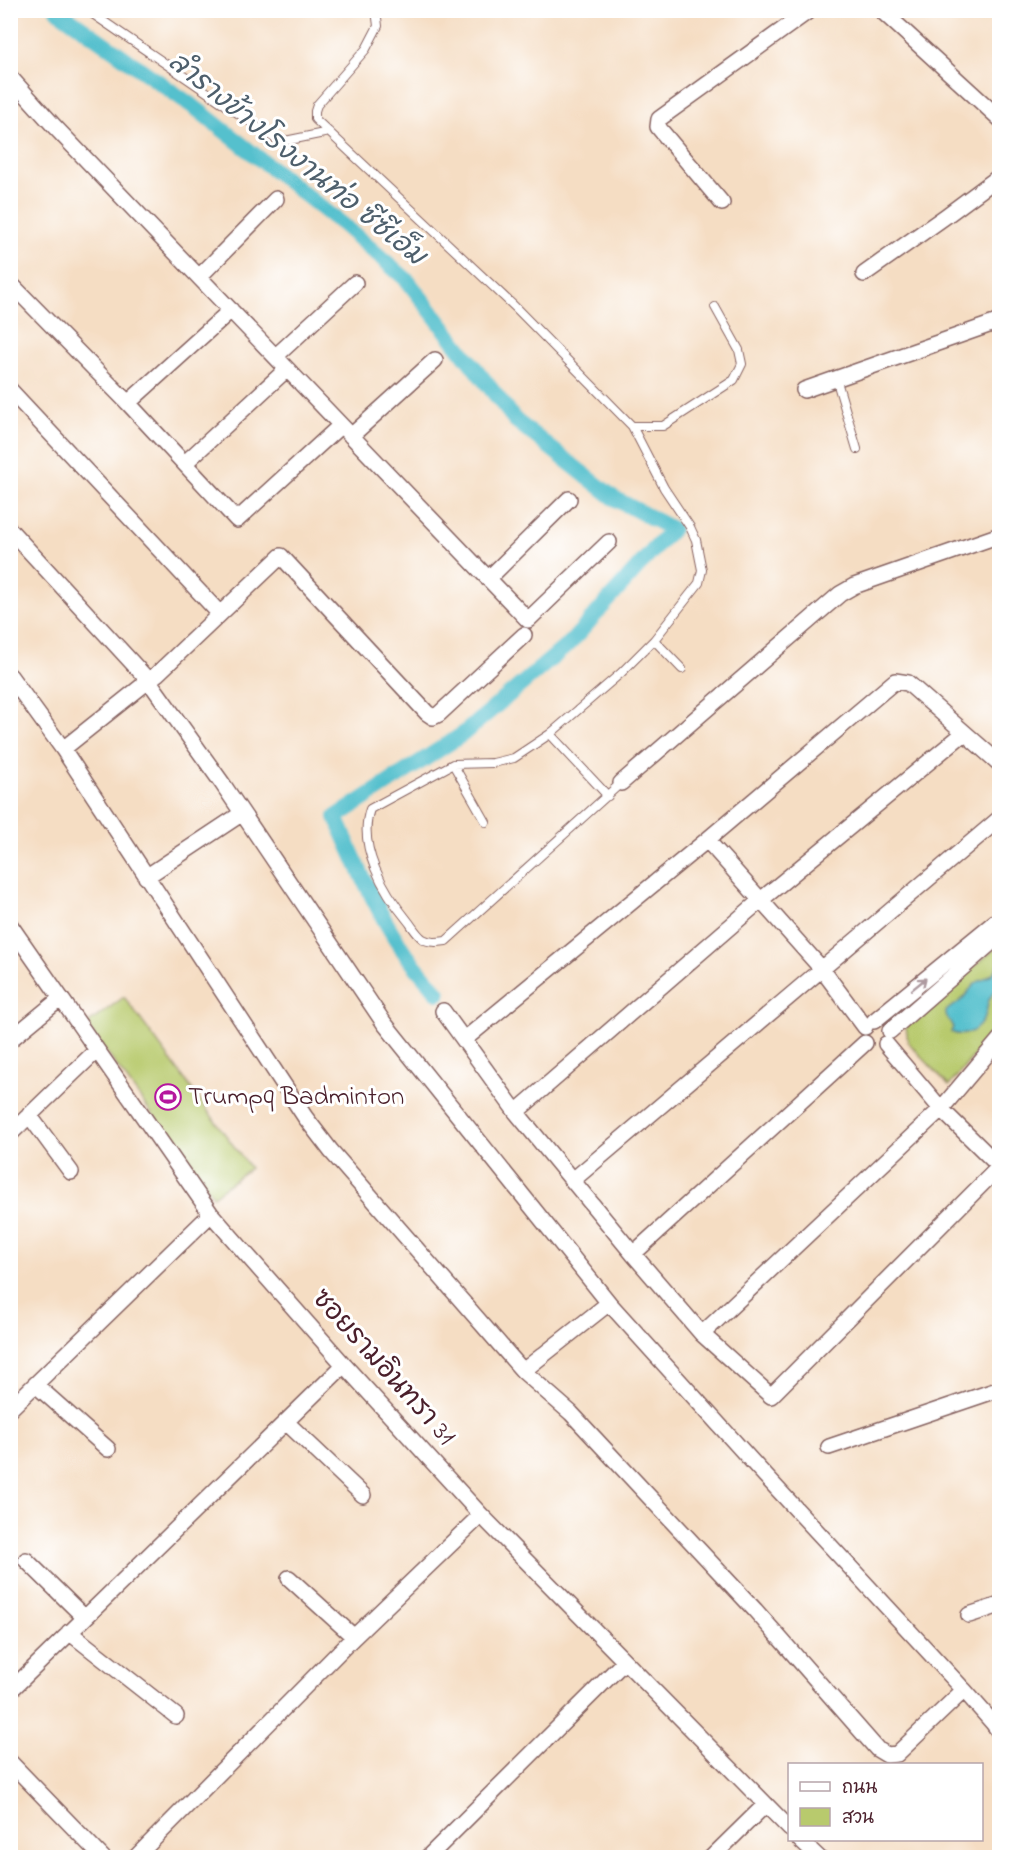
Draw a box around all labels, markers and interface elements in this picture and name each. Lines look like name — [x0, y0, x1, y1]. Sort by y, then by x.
water label: ลำรางข้างโรงงานท่อ ซีซีเอ็ม — [158, 42, 436, 278]
one-way arrow — [911, 977, 926, 991]
place label: Trumpq Badminton — [188, 1078, 404, 1117]
sports icon: Trumpq Badminton — [153, 1082, 183, 1112]
street label: ซอยรามอินทรา 31 — [302, 1281, 464, 1455]
legend — [788, 1763, 983, 1841]
text: ถนน — [842, 1776, 877, 1802]
text: สวน — [842, 1806, 874, 1832]

